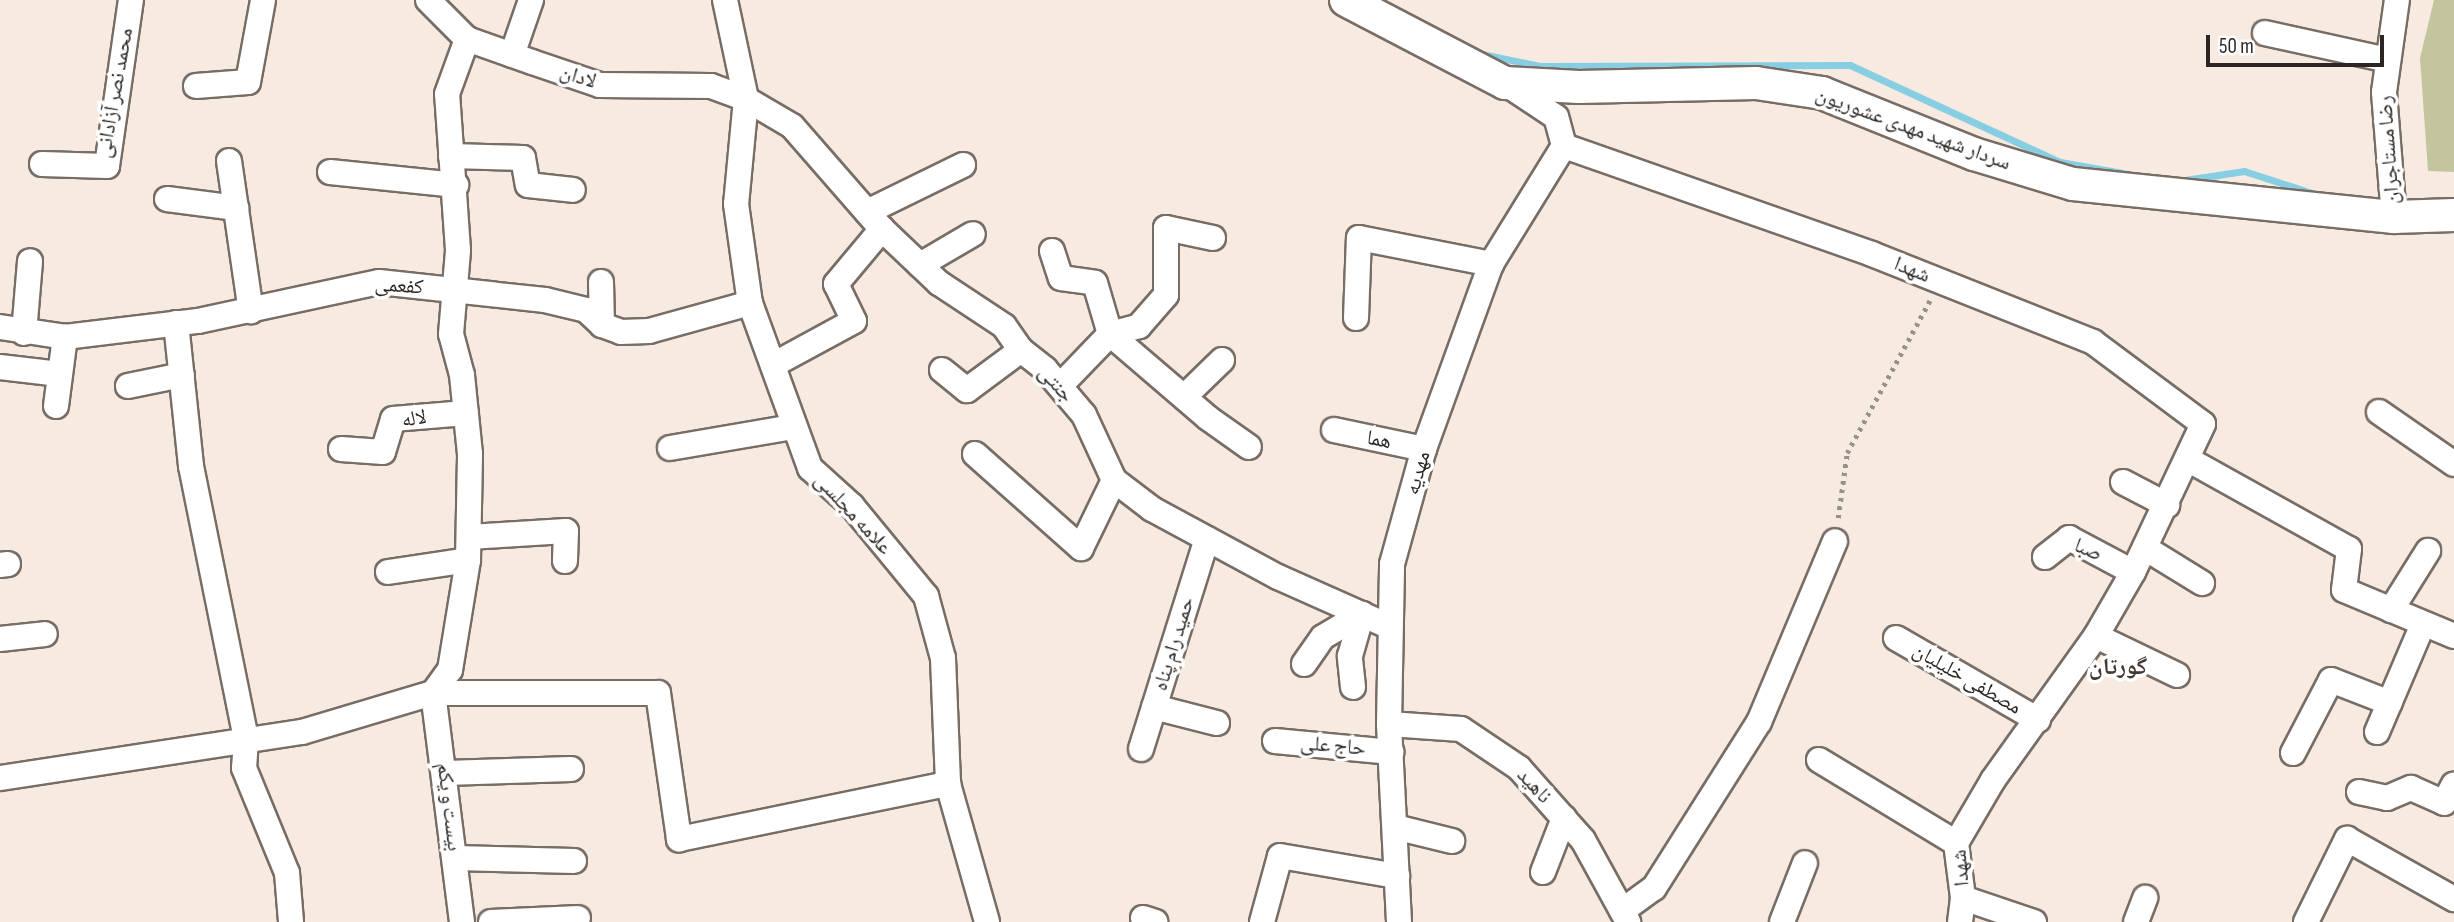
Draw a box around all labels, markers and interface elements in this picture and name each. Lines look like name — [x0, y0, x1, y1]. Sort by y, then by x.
scale bar — [2209, 21, 2388, 65]
street label: محمد نصر آزادانی — [91, 26, 139, 160]
text: 50 m — [2219, 34, 2254, 59]
street label: لادان — [557, 60, 599, 94]
street label: سردار شهید مهدی عشوریون — [1812, 82, 2014, 176]
street label: رضا مستاجران — [2373, 95, 2405, 205]
street label: شهدا — [1890, 251, 1934, 289]
street label: کفعمی — [374, 272, 424, 300]
street label: جنتی — [1033, 360, 1079, 408]
street label: لاله — [400, 405, 428, 433]
street label: هما — [1364, 425, 1394, 455]
street label: مهدیه — [1400, 448, 1436, 498]
street label: علامه مجلسی — [809, 468, 897, 560]
street label: صبا — [2070, 533, 2106, 567]
street label: حمید رام پناه — [1148, 594, 1200, 694]
street label: مصطفی خلیلیان — [1908, 638, 2026, 720]
district label: گورتان — [2089, 653, 2147, 681]
street label: حاج علی — [1299, 731, 1367, 761]
street label: بیست و یکم — [431, 761, 467, 853]
street label: ناهید — [1511, 763, 1557, 809]
street label: شهدا — [1947, 849, 1975, 887]

